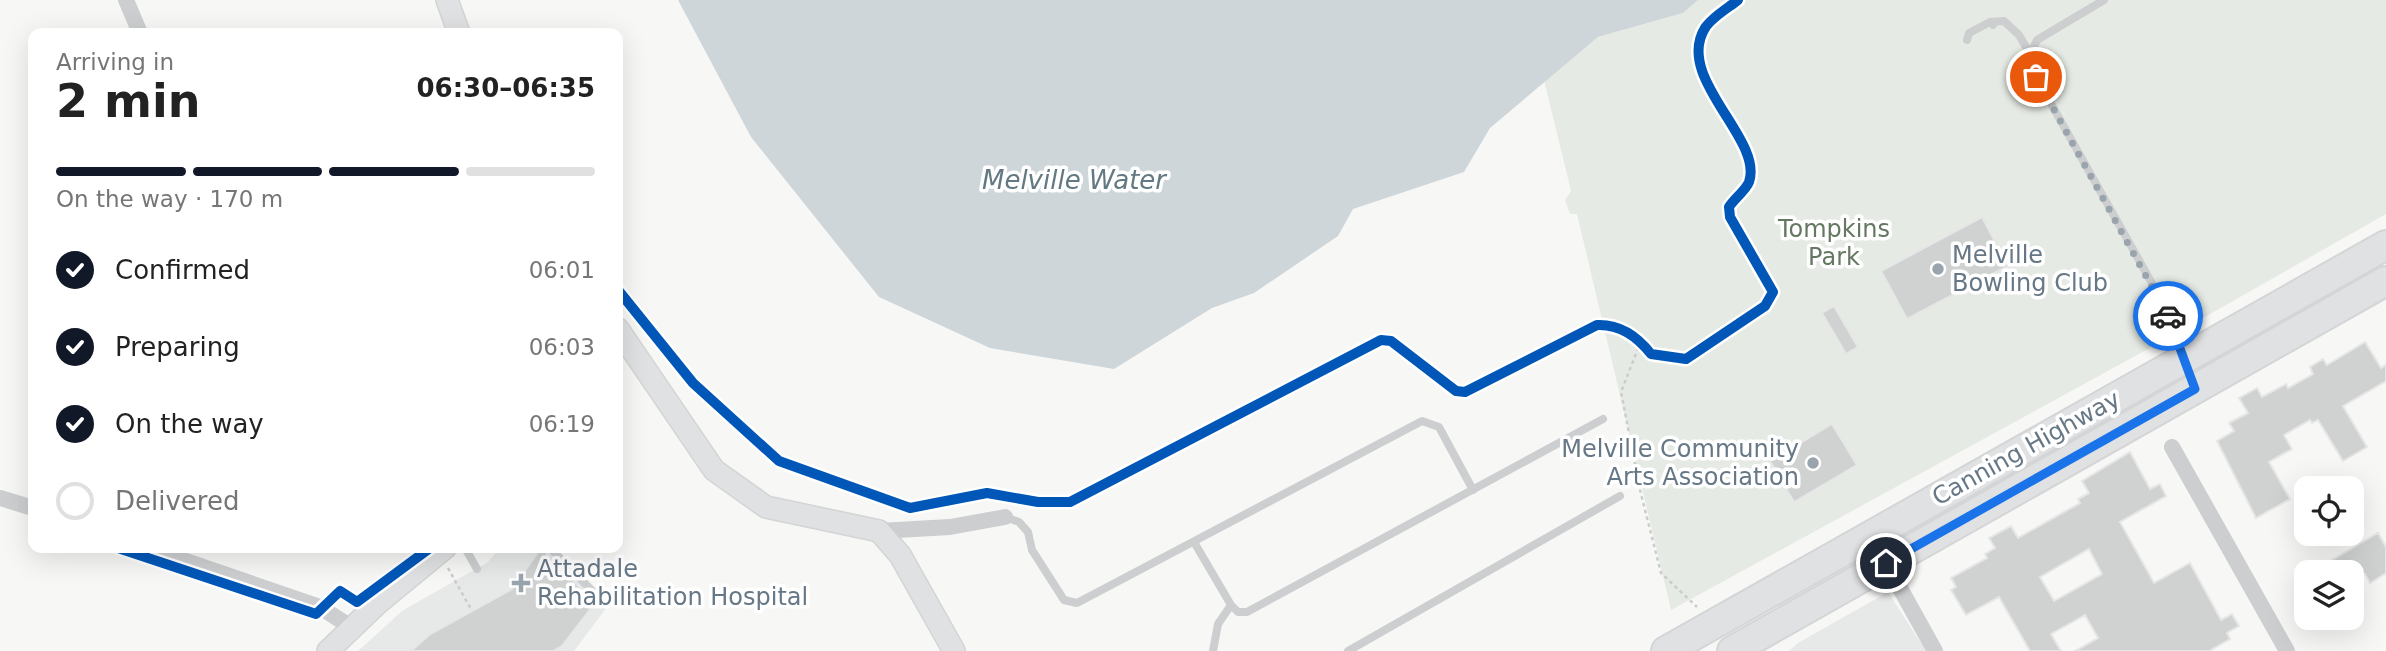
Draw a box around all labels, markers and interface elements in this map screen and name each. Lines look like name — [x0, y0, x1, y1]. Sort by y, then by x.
pin — [2006, 47, 2066, 107]
text: Arriving in — [56, 49, 174, 75]
icon: bag — [2017, 58, 2055, 96]
text: 06:30–06:35 — [416, 73, 595, 103]
text: 2 min — [56, 74, 200, 128]
water label: Melville Water — [982, 165, 1168, 195]
text: On the way · 170 m — [56, 186, 283, 212]
park label: Tompkins Park — [1777, 215, 1890, 271]
place label: Melville Bowling Club — [1952, 241, 2108, 297]
icon: check — [56, 251, 94, 289]
text: Confirmed — [115, 255, 250, 285]
text: 06:01 — [529, 257, 595, 283]
marker: Melville Bowling Club — [1930, 261, 1946, 277]
courier — [2133, 281, 2203, 351]
icon: car — [2149, 297, 2187, 335]
icon: check — [56, 328, 94, 366]
text: Preparing — [115, 332, 240, 362]
text: 06:03 — [529, 334, 595, 360]
street label: Canning Highway — [1927, 385, 2125, 511]
icon: check — [56, 405, 94, 443]
text: On the way — [115, 409, 264, 439]
text: 06:19 — [529, 411, 595, 437]
place label: Melville Community Arts Association — [1561, 435, 1799, 491]
marker: Melville Community Arts Association — [1805, 455, 1821, 471]
map controls — [2294, 476, 2364, 630]
button: locate — [2294, 476, 2364, 546]
text: Delivered — [115, 486, 239, 516]
pin — [1856, 533, 1916, 593]
icon: home — [1867, 544, 1905, 582]
place label: Attadale Rehabilitation Hospital — [537, 555, 808, 611]
button: layers — [2294, 560, 2364, 630]
marker: Attadale Rehabilitation Hospital — [511, 573, 531, 593]

